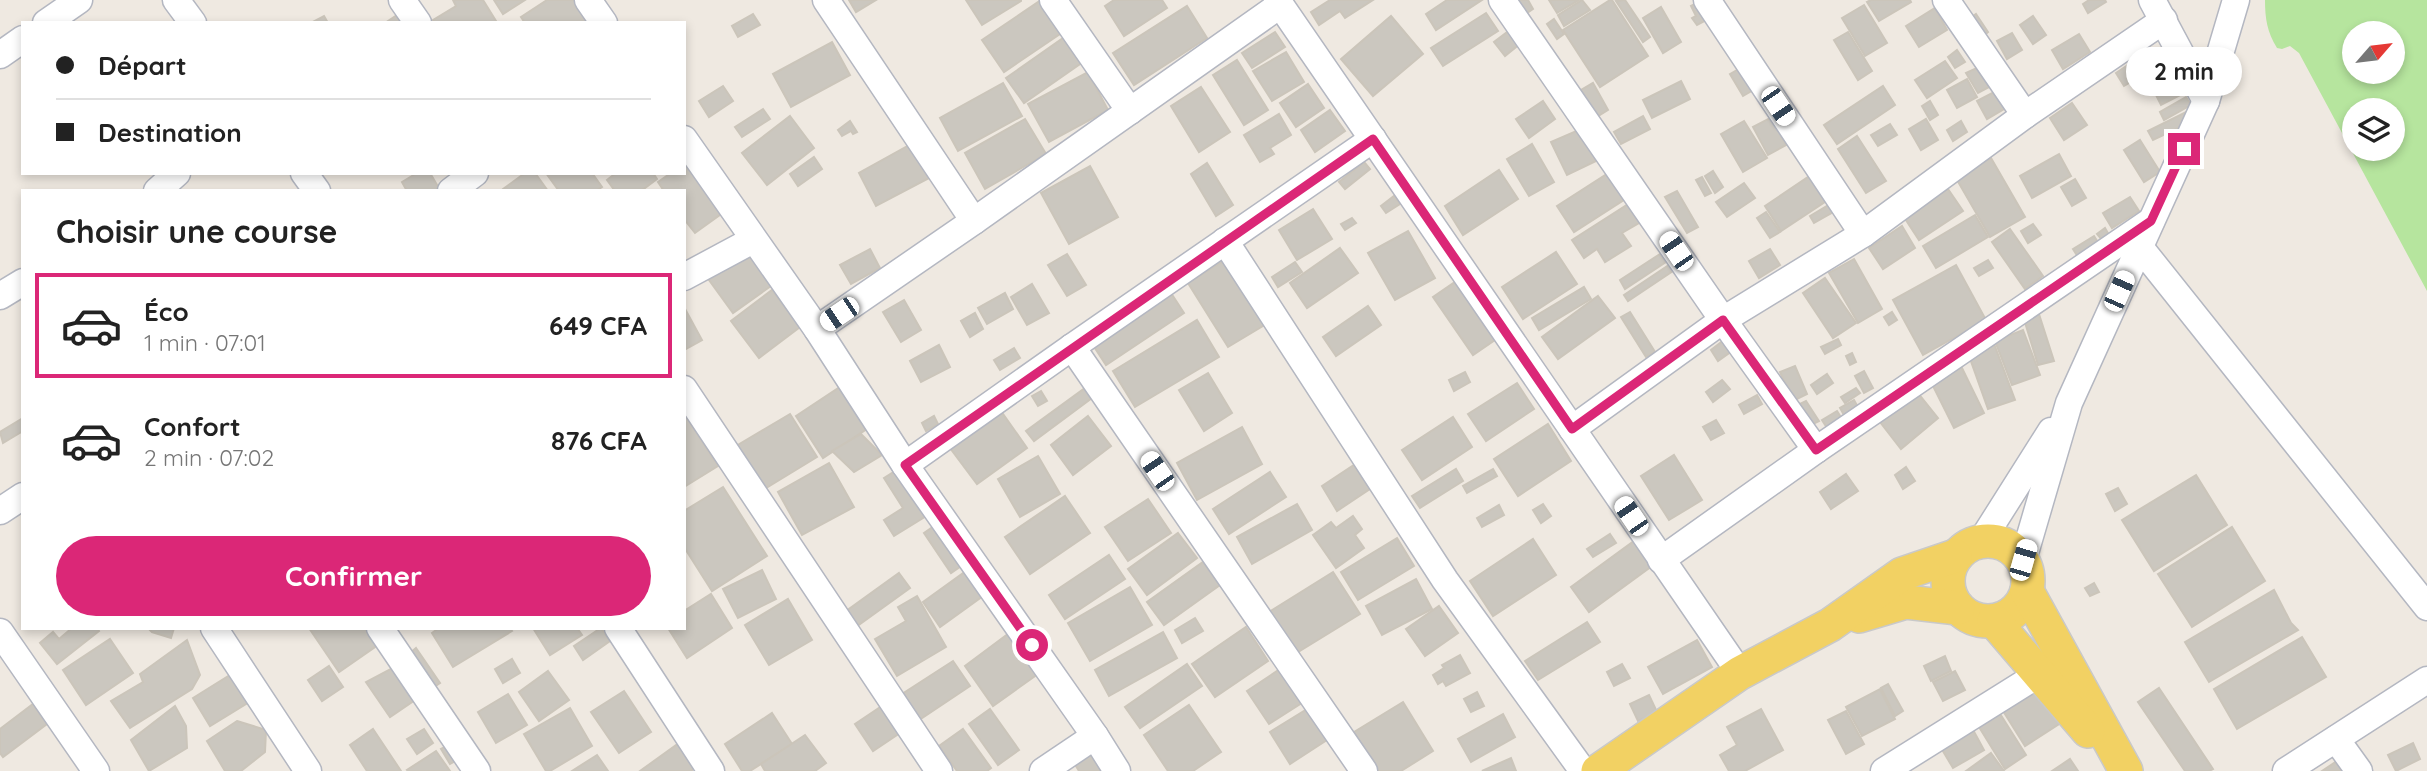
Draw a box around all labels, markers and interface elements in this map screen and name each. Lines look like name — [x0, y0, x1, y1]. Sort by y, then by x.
north arrow — [2342, 21, 2404, 84]
map controls — [2342, 21, 2405, 161]
callout: 2 min — [2126, 47, 2242, 96]
text: Départ — [98, 49, 187, 82]
text: 2 min — [2154, 57, 2214, 86]
car — [1758, 83, 1799, 129]
button: layers — [2342, 98, 2405, 161]
text: Destination — [98, 116, 242, 149]
route end — [2168, 133, 2200, 165]
text: Choisir une course — [56, 211, 337, 251]
car — [1656, 228, 1697, 274]
car — [2101, 268, 2138, 314]
icon: car — [60, 294, 123, 357]
car — [816, 294, 863, 334]
text: Éco — [144, 295, 189, 328]
text: 649 CFA — [549, 309, 647, 342]
text: 1 min · 07:01 — [144, 328, 266, 357]
icon: car — [60, 409, 123, 472]
text: Confort — [144, 410, 241, 443]
text: 876 CFA — [551, 424, 647, 457]
text: 2 min · 07:02 — [144, 443, 274, 472]
car — [1137, 448, 1178, 494]
car — [1611, 493, 1652, 539]
button: Confirmer — [56, 536, 651, 616]
car — [2008, 537, 2039, 583]
route start — [1016, 629, 1048, 661]

